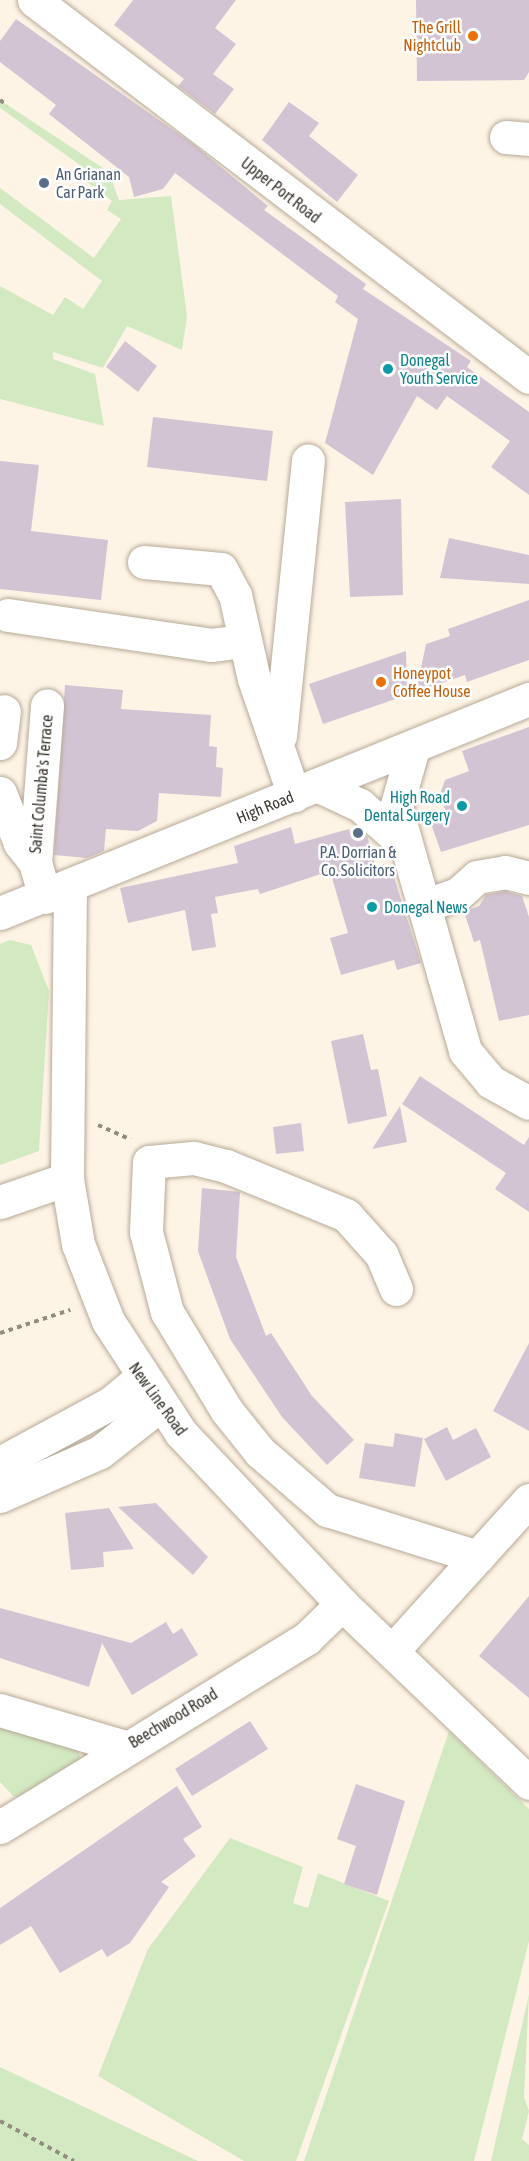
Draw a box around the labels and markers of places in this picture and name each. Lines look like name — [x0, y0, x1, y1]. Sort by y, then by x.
place label: The Grill Nightclub — [403, 17, 461, 55]
marker: The Grill Nightclub — [466, 29, 480, 43]
place label: An Grianan Car Park — [56, 164, 121, 202]
marker: An Grianan Car Park — [37, 176, 51, 190]
place label: Donegal Youth Service — [400, 350, 478, 388]
marker: Donegal Youth Service — [381, 362, 395, 376]
place label: Honeypot Coffee House — [393, 663, 470, 701]
marker: Honeypot Coffee House — [374, 675, 388, 689]
place label: High Road Dental Surgery — [364, 787, 450, 825]
marker: High Road Dental Surgery — [455, 799, 469, 813]
marker: P.A. Dorrian & Co. Solicitors — [351, 826, 365, 840]
place label: P.A. Dorrian & Co. Solicitors — [319, 842, 397, 880]
place label: Donegal News — [384, 897, 468, 917]
marker: Donegal News — [365, 900, 379, 914]

